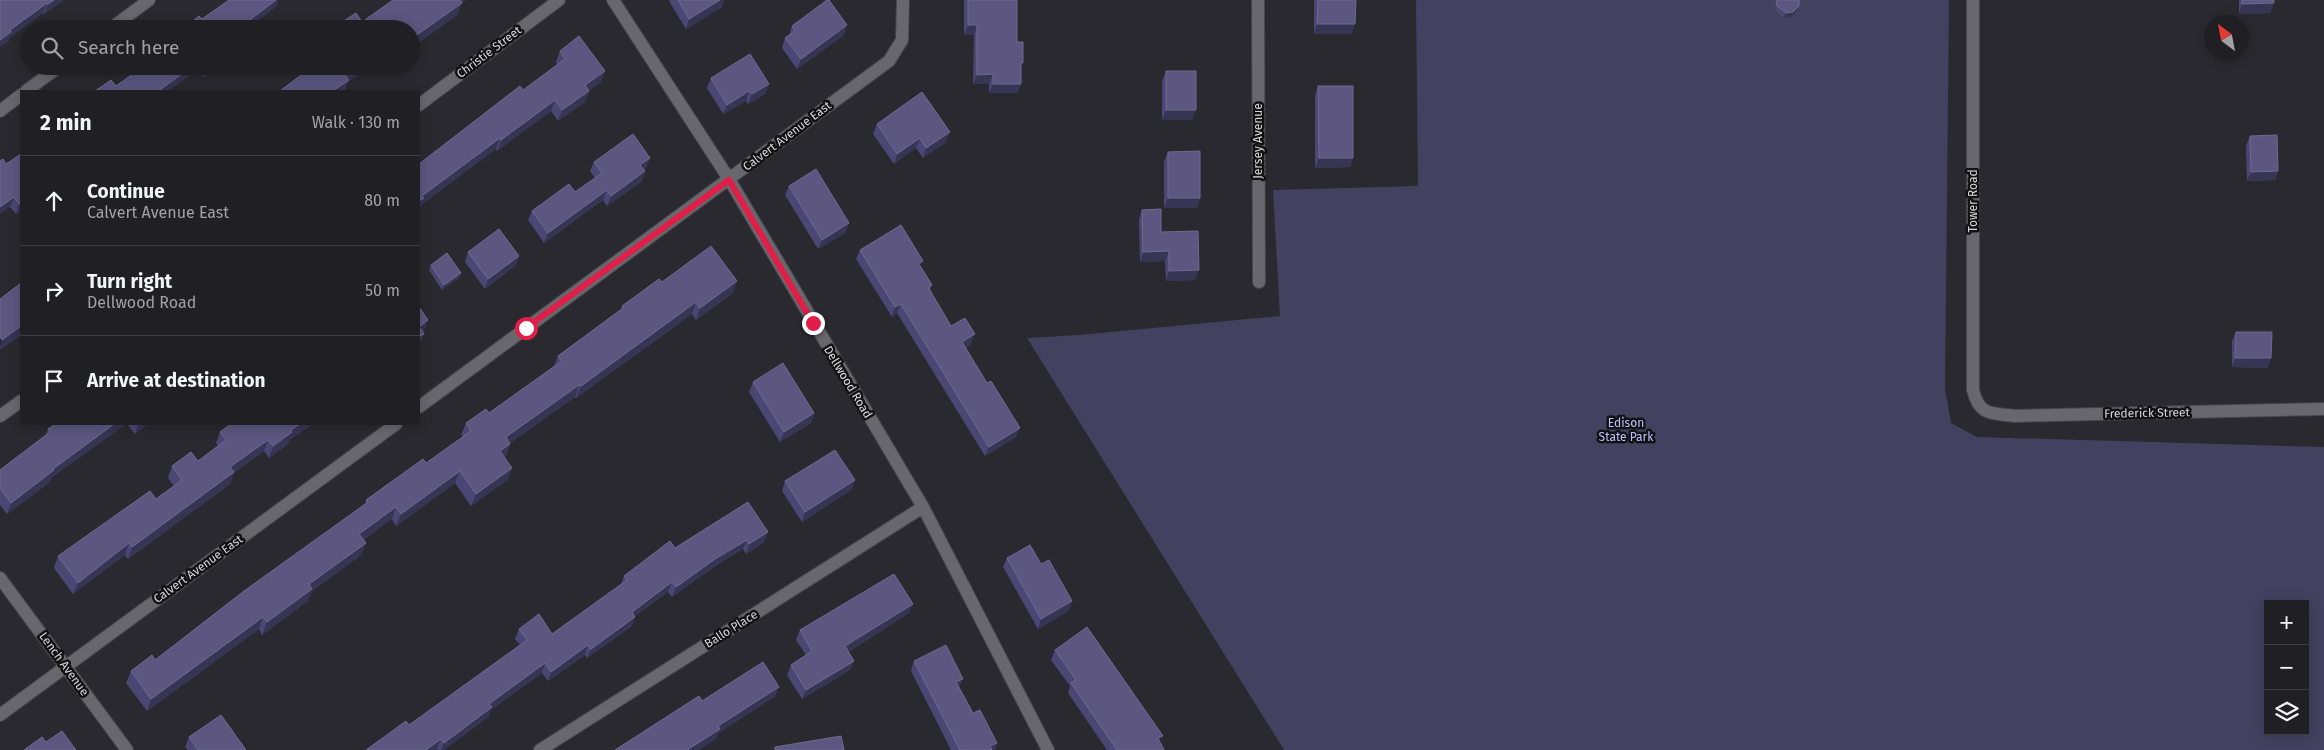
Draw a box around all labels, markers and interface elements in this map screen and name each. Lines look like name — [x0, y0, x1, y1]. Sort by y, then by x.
north arrow — [2204, 15, 2249, 60]
search box — [20, 20, 420, 75]
street label: Christie Street — [454, 23, 525, 81]
icon: search — [38, 34, 66, 62]
text: Search here — [78, 36, 179, 59]
street label: Calvert Avenue East — [740, 98, 834, 174]
street label: Jersey Avenue — [1251, 103, 1265, 179]
text: 2 min — [40, 110, 92, 136]
text: Walk · 130 m — [312, 113, 400, 132]
street label: Tower Road — [1966, 169, 1980, 233]
text: Continue — [87, 180, 165, 203]
icon: ahead — [40, 187, 68, 215]
text: 80 m — [364, 191, 400, 210]
text: Calvert Avenue East — [87, 203, 229, 222]
text: Turn right — [87, 270, 172, 293]
icon: right — [40, 277, 68, 305]
text: 50 m — [365, 281, 400, 300]
text: Dellwood Road — [87, 293, 196, 312]
route end — [802, 312, 825, 335]
route start — [515, 317, 538, 340]
street label: Dellwood Road — [821, 343, 875, 421]
icon: arrive — [40, 367, 68, 395]
text: Arrive at destination — [87, 369, 266, 392]
street label: Frederick Street — [2104, 405, 2191, 421]
park label: Edison State Park — [1599, 416, 1654, 444]
street label: Calvert Avenue East — [151, 532, 246, 606]
map controls — [2264, 600, 2309, 735]
button: + — [2264, 600, 2309, 645]
street label: Ballo Place — [702, 607, 760, 651]
street label: Lench Avenue — [36, 630, 92, 698]
button: − — [2264, 645, 2309, 690]
button: layers — [2264, 690, 2309, 735]

